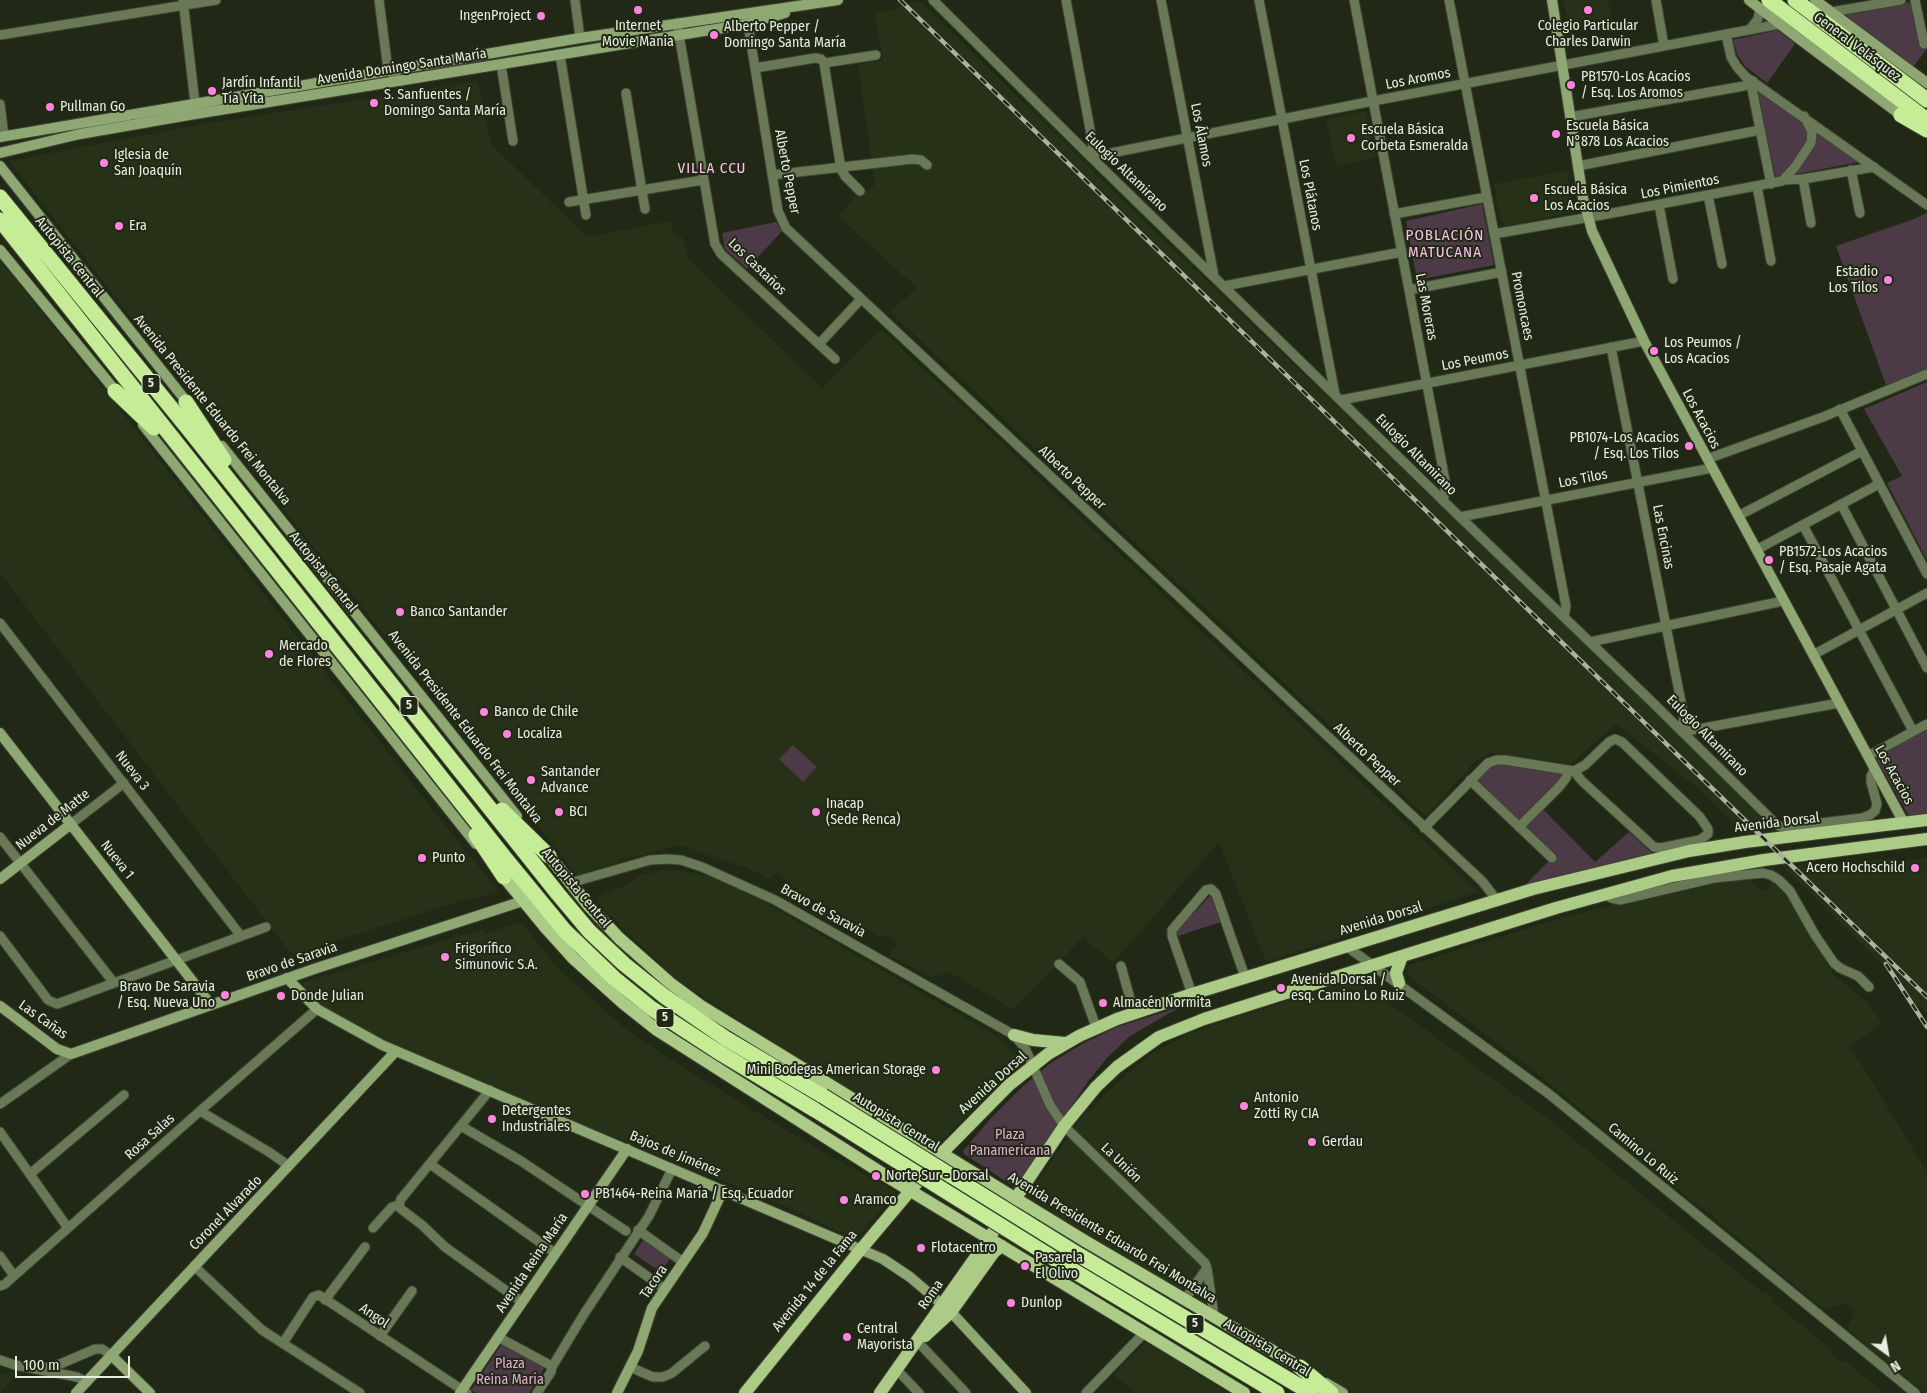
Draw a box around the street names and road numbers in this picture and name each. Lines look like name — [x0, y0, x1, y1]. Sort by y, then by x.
street label: General Velásquez — [1810, 9, 1904, 85]
street label: Avenida Domingo Santa María — [316, 45, 488, 89]
street label: Los Aromos — [1384, 64, 1452, 94]
street label: Los Álamos — [1187, 102, 1215, 168]
street label: Alberto Pepper — [771, 128, 803, 216]
street label: Eulogio Altamirano — [1081, 128, 1171, 216]
street label: Los Plátanos — [1295, 158, 1325, 232]
street label: Los Pimientos — [1639, 171, 1721, 203]
street label: Autopista Central — [31, 213, 107, 301]
street label: Los Castaños — [724, 235, 790, 299]
street label: Promoncaes — [1507, 270, 1537, 342]
street label: Las Moreras — [1411, 272, 1441, 342]
street label: Avenida Presidente Eduardo Frei Montalva — [130, 311, 294, 509]
street label: Los Peumos — [1440, 345, 1510, 375]
road number: 5 — [142, 374, 160, 394]
street label: Los Acacios — [1678, 386, 1724, 452]
street label: Eulogio Altamirano — [1372, 411, 1460, 499]
street label: Alberto Pepper — [1035, 443, 1109, 513]
street label: Los Tilos — [1557, 466, 1609, 492]
street label: Las Encinas — [1648, 503, 1678, 571]
street label: Autopista Central — [285, 528, 361, 616]
street label: Avenida Presidente Eduardo Frei Montalva — [384, 627, 546, 827]
street label: Eulogio Altamirano — [1663, 692, 1751, 780]
road number: 5 — [400, 696, 418, 716]
street label: Alberto Pepper — [1330, 720, 1404, 790]
street label: Los Acacios — [1871, 742, 1917, 808]
street label: Nueva 3 — [111, 748, 153, 794]
street label: Nueva de Matte — [13, 786, 93, 854]
street label: Avenida Dorsal — [1734, 809, 1820, 837]
street label: Nueva 1 — [97, 837, 137, 883]
street label: Autopista Central — [538, 845, 614, 931]
street label: Bravo de Saravia — [777, 881, 869, 941]
street label: Avenida Dorsal — [1338, 898, 1424, 940]
street label: Bravo de Saravia — [244, 939, 340, 985]
street label: Las Cañas — [15, 997, 71, 1043]
road number: 5 — [656, 1008, 674, 1028]
street label: Avenida Dorsal — [956, 1048, 1030, 1118]
street label: Autopista Central — [850, 1089, 942, 1155]
street label: Rosa Salas — [122, 1110, 178, 1164]
street label: Camino Lo Ruiz — [1604, 1120, 1682, 1188]
street label: Bajos de Jiménez — [627, 1127, 723, 1181]
street label: La Unión — [1097, 1140, 1145, 1186]
street label: Avenida Presidente Eduardo Frei Montalva — [1005, 1169, 1219, 1307]
street label: Coronel Alvarado — [186, 1172, 266, 1254]
street label: Avenida Reina María — [492, 1210, 572, 1316]
street label: Avenida 14 de la Fama — [769, 1227, 861, 1335]
street label: Tacora — [637, 1262, 671, 1302]
street label: Roma — [915, 1277, 947, 1313]
street label: Angol — [356, 1300, 392, 1332]
road number: 5 — [1186, 1315, 1204, 1334]
street label: Autopista Central — [1220, 1315, 1314, 1381]

